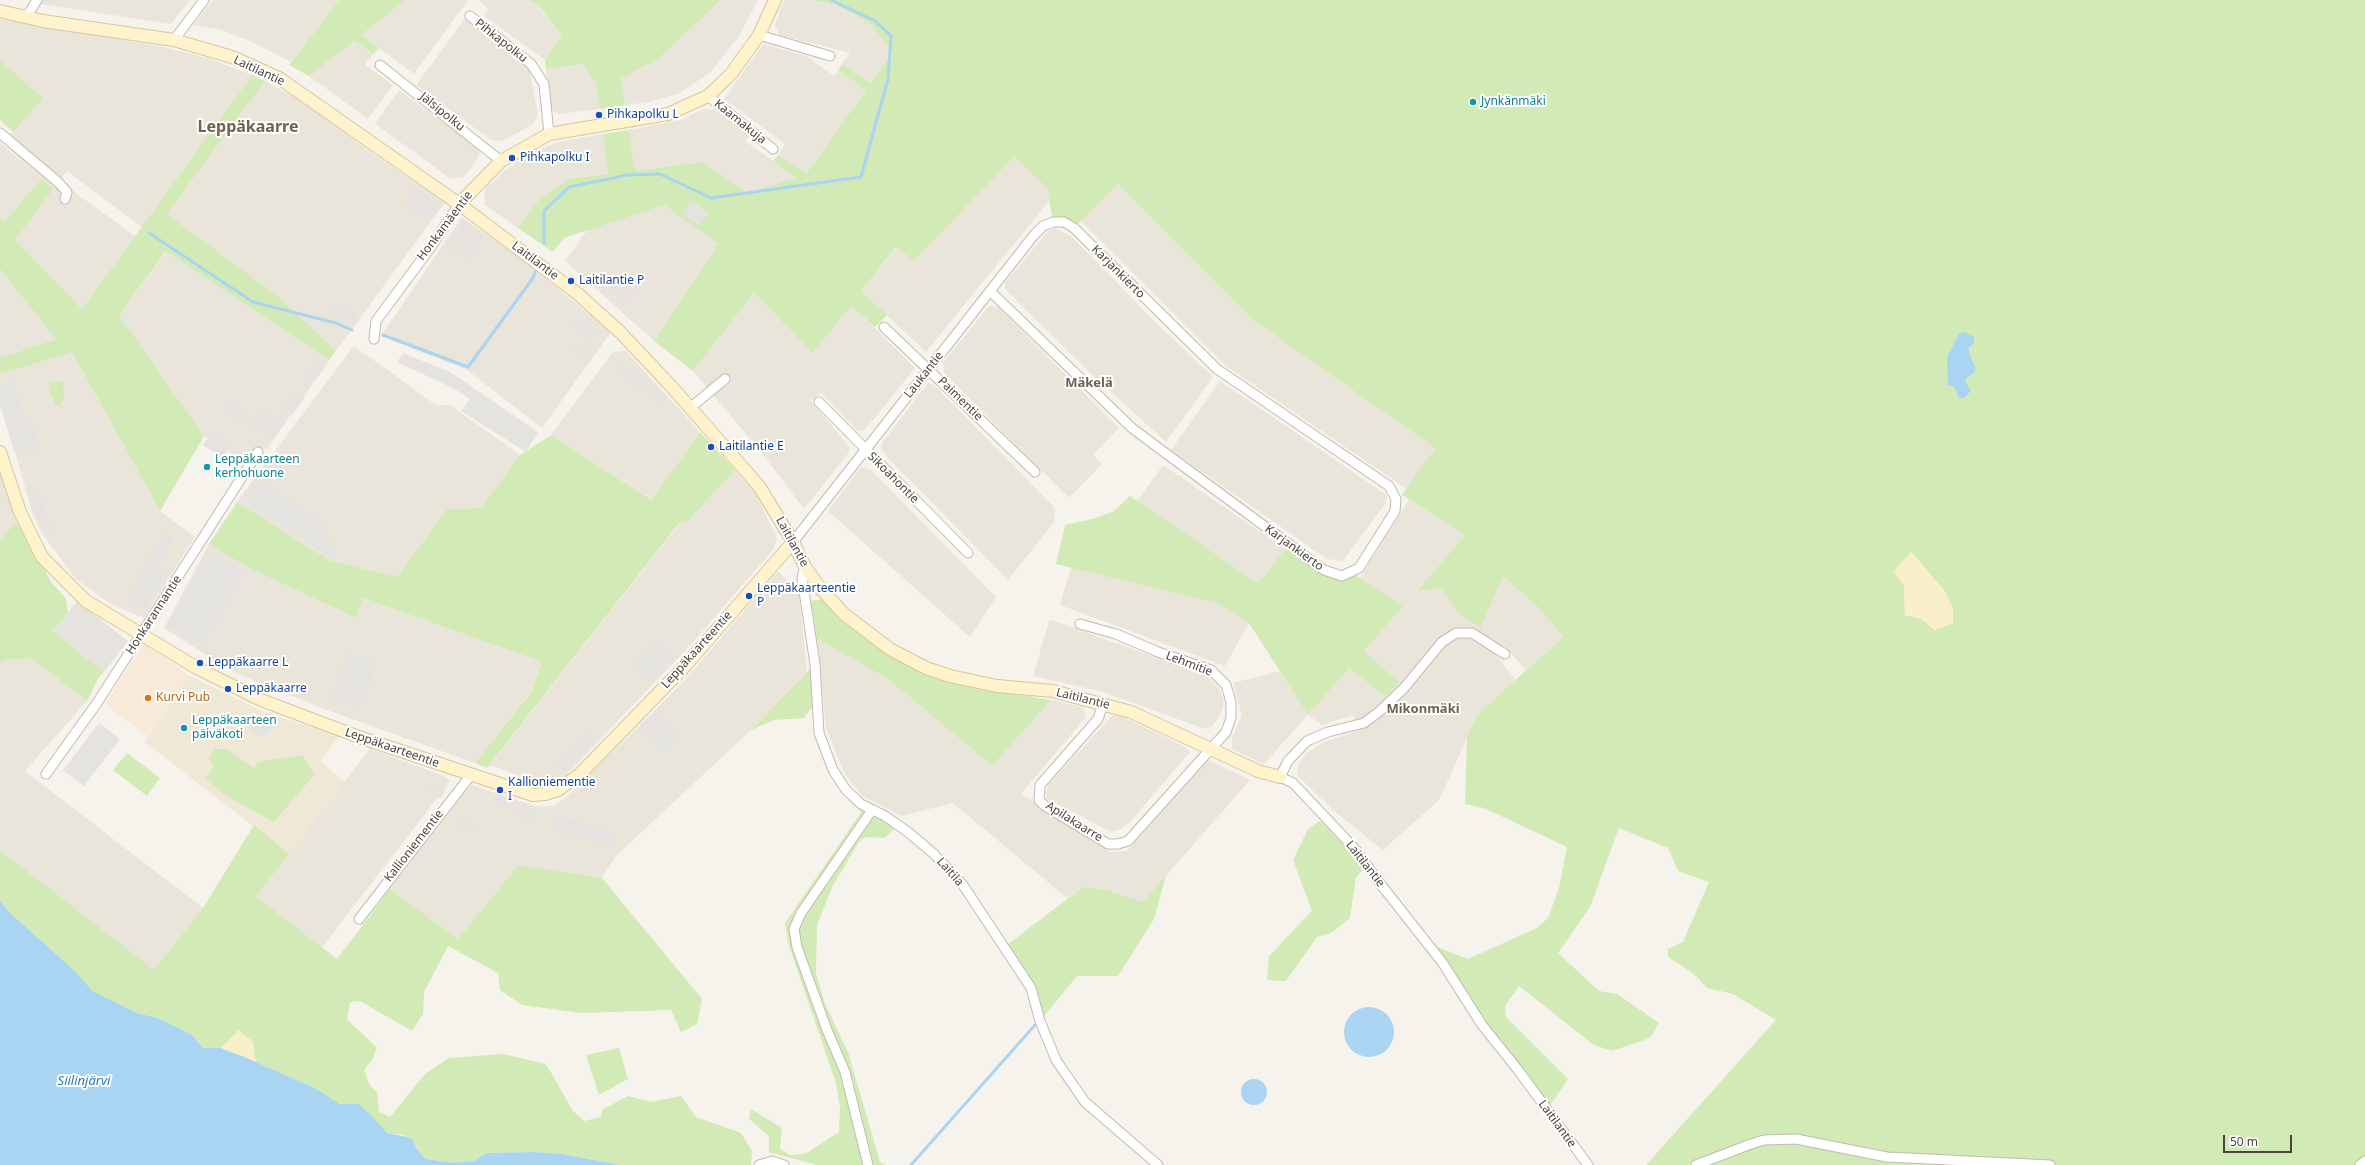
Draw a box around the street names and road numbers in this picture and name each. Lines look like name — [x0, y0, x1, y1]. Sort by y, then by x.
street label: Pihkapolku — [472, 16, 530, 66]
street label: Laitilantie — [231, 53, 287, 89]
street label: Jälsipolku — [417, 90, 467, 134]
street label: Kaamakuja — [711, 97, 769, 147]
street label: Honkamäentie — [414, 189, 476, 263]
street label: Laitilantie — [509, 239, 561, 283]
street label: Karjankierto — [1088, 242, 1148, 302]
street label: Laukantie — [901, 349, 947, 401]
street label: Paimentie — [935, 374, 985, 424]
street label: Sikoahontie — [864, 449, 922, 507]
street label: Laitilantie — [772, 514, 812, 570]
street label: Karjankierto — [1262, 522, 1326, 574]
street label: Honkarannantie — [123, 573, 185, 657]
street label: Leppäkaarteentie — [659, 608, 735, 692]
street label: Lehmitie — [1164, 649, 1214, 679]
street label: Laitilantie — [1055, 685, 1111, 713]
street label: Leppäkaarteentie — [343, 725, 441, 771]
street label: Apilakaarre — [1043, 799, 1105, 845]
street label: Kallioniementie — [381, 807, 447, 885]
street label: Laitilantie — [1342, 838, 1388, 890]
street label: Laitila — [933, 855, 967, 889]
street label: Laitilantie — [1535, 1098, 1579, 1150]

